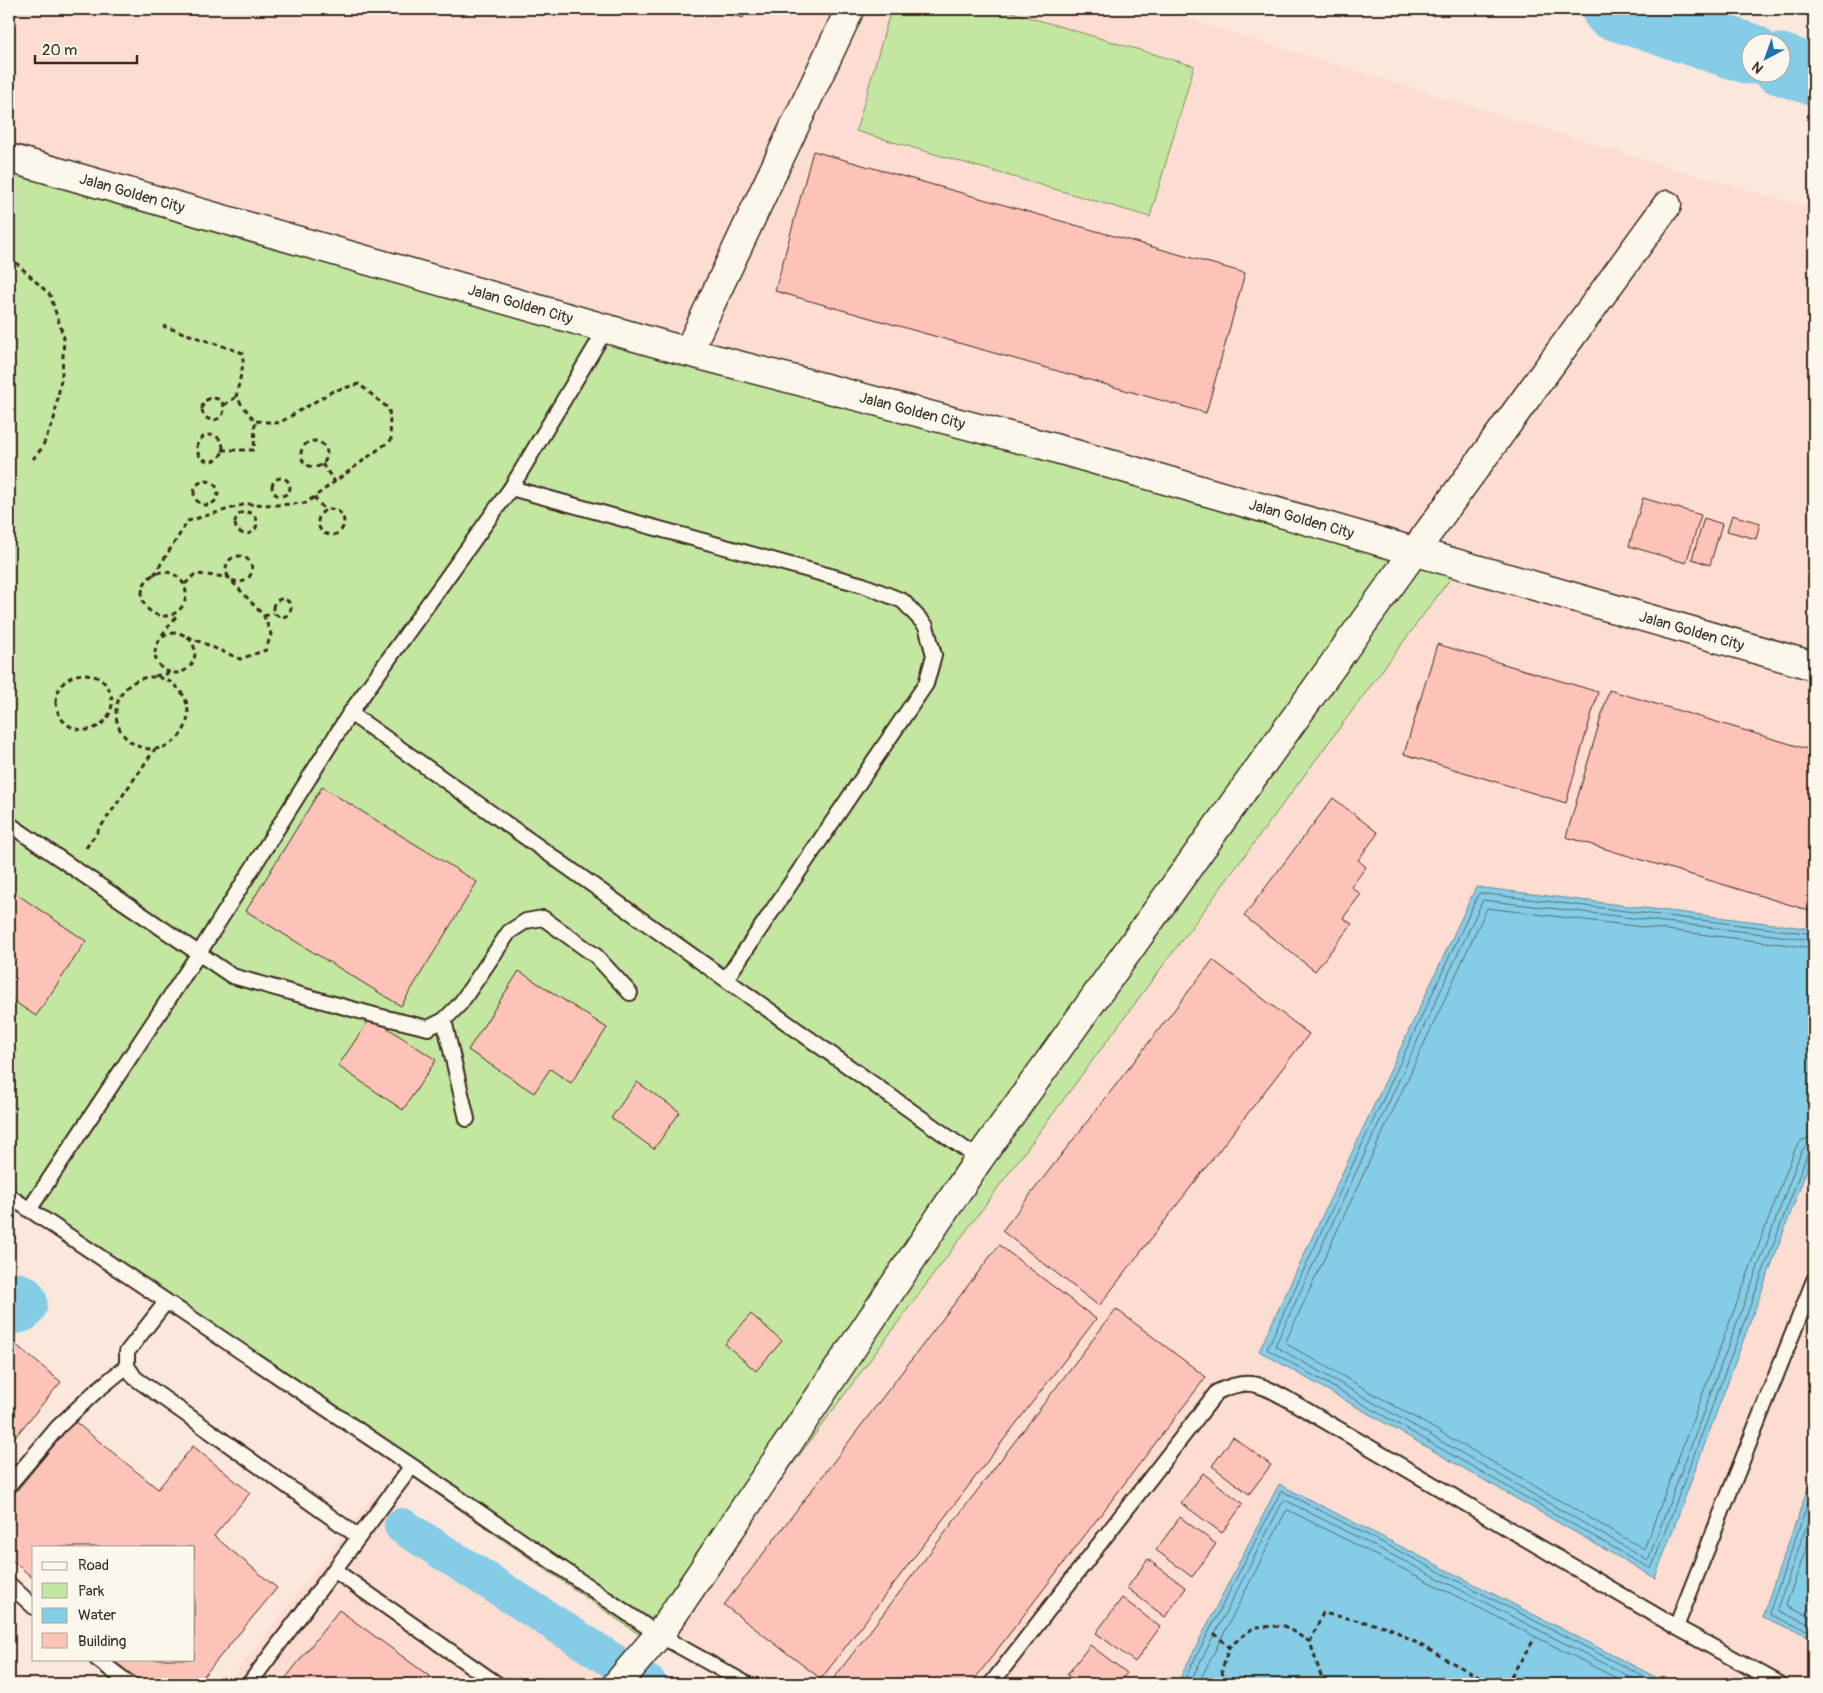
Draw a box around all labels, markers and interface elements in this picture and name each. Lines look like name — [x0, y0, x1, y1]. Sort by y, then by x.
scale bar — [35, 32, 138, 64]
north arrow — [1740, 32, 1790, 82]
text: 20 m — [42, 41, 77, 60]
text: N — [1749, 58, 1767, 77]
street label: Jalan Golden City — [77, 169, 187, 217]
street label: Jalan Golden City — [466, 280, 576, 328]
street label: Jalan Golden City — [857, 388, 968, 434]
street label: Jalan Golden City — [1247, 495, 1357, 543]
street label: Jalan Golden City — [1637, 607, 1747, 655]
legend — [32, 1546, 195, 1660]
text: Road — [78, 1556, 109, 1575]
text: Park — [78, 1582, 105, 1601]
text: Water — [78, 1606, 117, 1625]
text: Building — [78, 1632, 126, 1651]

